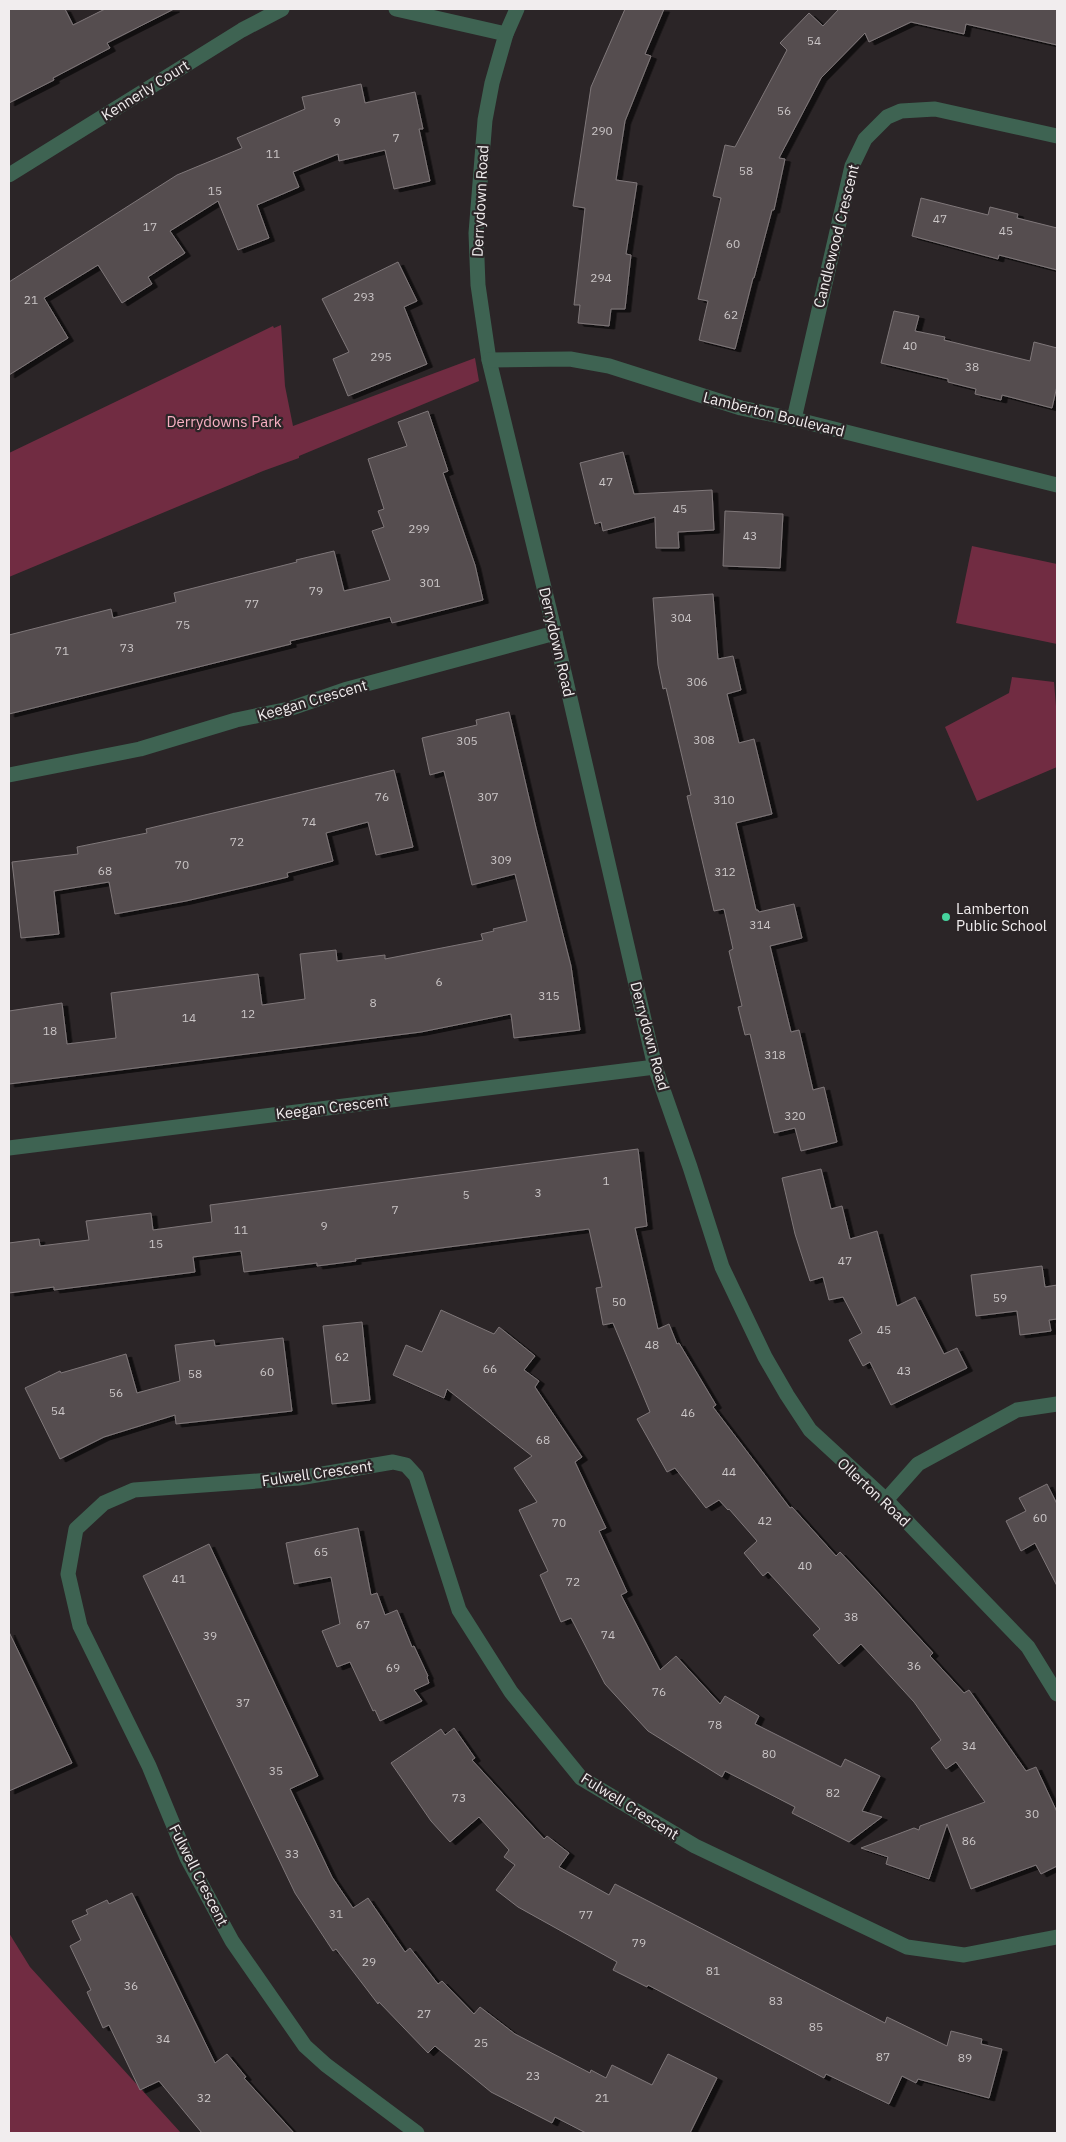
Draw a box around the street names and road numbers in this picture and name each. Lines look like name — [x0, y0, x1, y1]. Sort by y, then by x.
street label: Kennerly Court — [97, 55, 193, 125]
street label: Derrydown Road — [468, 145, 492, 257]
street label: Candlewood Crescent — [809, 162, 863, 310]
street label: Lamberton Boulevard — [701, 387, 847, 441]
street label: Derrydown Road — [535, 585, 579, 699]
street label: Keegan Crescent — [255, 675, 369, 725]
street label: Derrydown Road — [626, 979, 674, 1093]
street label: Keegan Crescent — [275, 1091, 389, 1123]
street label: Ollerton Road — [834, 1453, 914, 1531]
street label: Fulwell Crescent — [260, 1456, 374, 1490]
street label: Fulwell Crescent — [578, 1768, 682, 1844]
street label: Fulwell Crescent — [165, 1821, 233, 1929]

